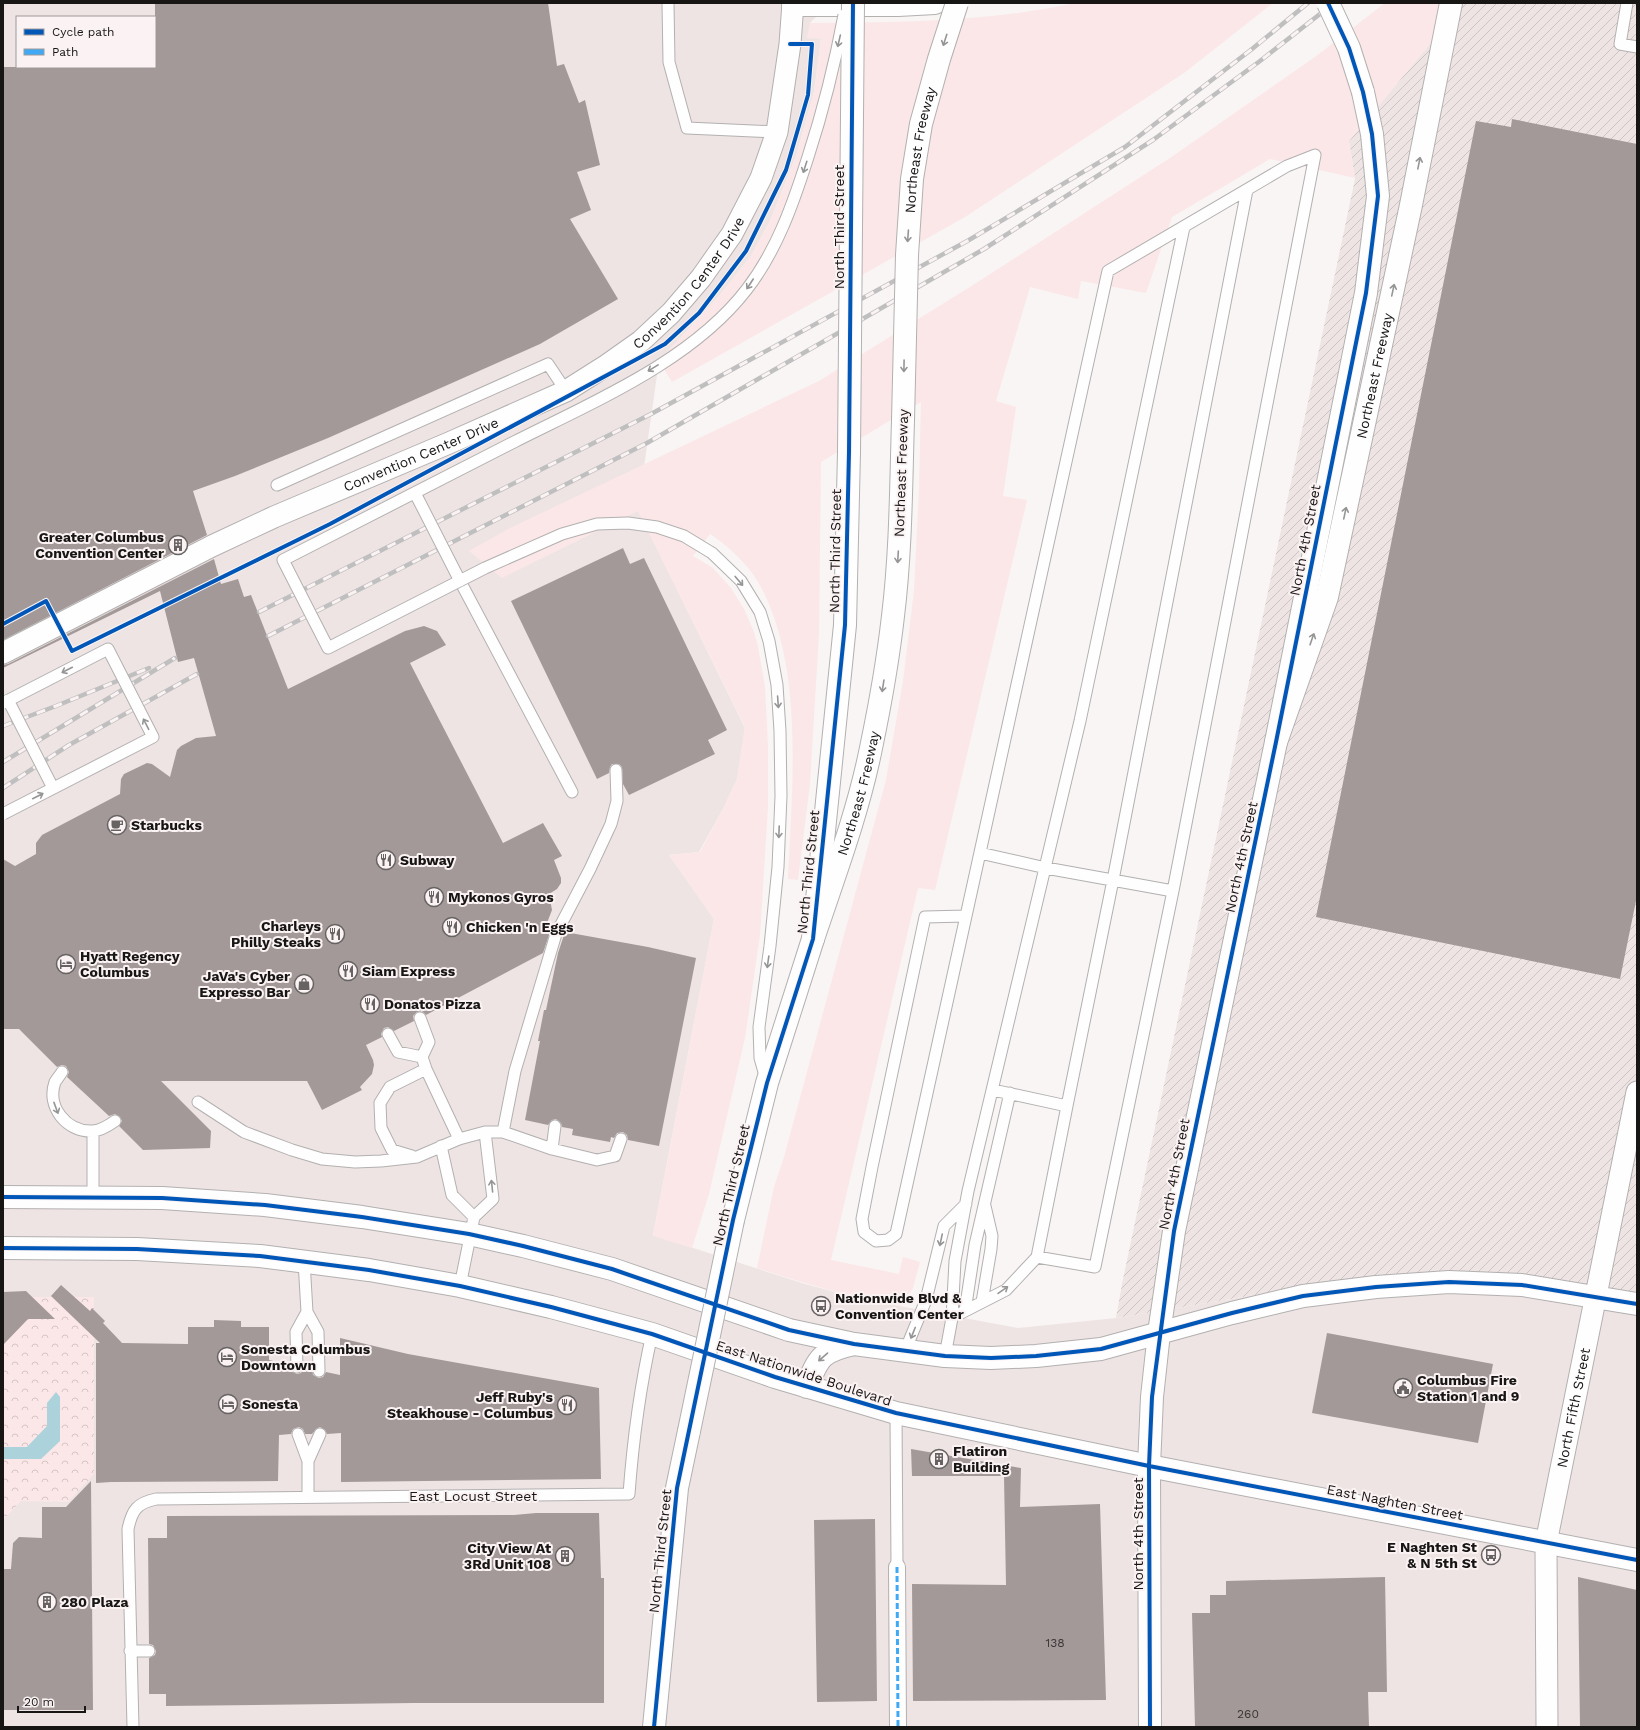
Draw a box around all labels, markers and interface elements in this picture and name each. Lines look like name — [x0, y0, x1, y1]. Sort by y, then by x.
legend — [16, 16, 156, 68]
text: Cycle path — [52, 25, 114, 39]
one-way arrow — [941, 33, 948, 46]
one-way arrow — [835, 34, 843, 47]
text: Path — [52, 45, 78, 59]
street label: Northeast Freeway — [902, 84, 939, 214]
one-way arrow — [1415, 157, 1423, 170]
one-way arrow — [801, 160, 808, 173]
street label: North Third Street — [831, 165, 847, 289]
street label: Convention Center Drive — [630, 214, 747, 352]
one-way arrow — [905, 229, 912, 242]
one-way arrow — [746, 278, 754, 289]
one-way arrow — [1389, 284, 1397, 297]
street label: Northeast Freeway — [1353, 311, 1396, 440]
one-way arrow — [900, 359, 908, 372]
one-way arrow — [647, 365, 659, 373]
street label: Northeast Freeway — [891, 408, 911, 537]
street label: Convention Center Drive — [341, 414, 501, 495]
street label: North 4th Street — [1286, 483, 1324, 597]
street label: North Third Street — [826, 488, 844, 613]
one-way arrow — [1341, 507, 1349, 520]
place label: Greater Columbus Convention Center — [35, 529, 165, 561]
building icon: Greater Columbus Convention Center — [167, 534, 189, 556]
one-way arrow — [895, 550, 902, 563]
one-way arrow — [735, 575, 744, 586]
one-way arrow — [1309, 632, 1316, 645]
one-way arrow — [61, 667, 73, 675]
one-way arrow — [879, 679, 887, 692]
one-way arrow — [775, 695, 782, 708]
one-way arrow — [142, 718, 149, 730]
street label: Northeast Freeway — [834, 729, 882, 857]
one-way arrow — [31, 792, 43, 799]
street label: North 4th Street — [1221, 800, 1261, 914]
street label: North Third Street — [794, 809, 822, 935]
cafe icon: Starbucks — [106, 814, 128, 836]
place label: Starbucks — [131, 817, 202, 833]
one-way arrow — [776, 825, 783, 838]
restaurant icon: Subway — [375, 849, 397, 871]
place label: Subway — [400, 852, 454, 868]
restaurant icon: Mykonos Gyros — [423, 886, 445, 908]
place label: Mykonos Gyros — [448, 889, 554, 905]
restaurant icon: Chicken 'n Eggs — [441, 916, 463, 938]
place label: Charleys Philly Steaks — [231, 918, 322, 950]
place label: Chicken 'n Eggs — [466, 919, 574, 935]
restaurant icon: Charleys Philly Steaks — [324, 923, 346, 945]
place label: Hyatt Regency Columbus — [80, 948, 180, 980]
hotel icon: Hyatt Regency Columbus — [55, 953, 77, 975]
one-way arrow — [764, 955, 772, 968]
restaurant icon: Siam Express — [337, 960, 359, 982]
place label: Siam Express — [362, 963, 456, 979]
place label: JaVa's Cyber Expresso Bar — [199, 968, 290, 1000]
shop icon: JaVa's Cyber Expresso Bar — [293, 973, 315, 995]
restaurant icon: Donatos Pizza — [359, 993, 381, 1015]
place label: Donatos Pizza — [384, 996, 482, 1012]
one-way arrow — [53, 1101, 61, 1113]
street label: North 4th Street — [1155, 1117, 1193, 1231]
street label: North Third Street — [709, 1122, 753, 1247]
one-way arrow — [488, 1180, 495, 1193]
one-way arrow — [937, 1233, 945, 1246]
one-way arrow — [998, 1286, 1009, 1294]
place label: Nationwide Blvd & Convention Center — [835, 1290, 964, 1322]
bus stop icon: Nationwide Blvd & Convention Center — [810, 1295, 832, 1317]
one-way arrow — [908, 1327, 916, 1339]
street label: East Nationwide Boulevard — [714, 1337, 894, 1409]
place label: Sonesta Columbus Downtown — [241, 1341, 371, 1373]
hotel icon: Sonesta Columbus Downtown — [216, 1346, 238, 1368]
street label: North Fifth Street — [1553, 1346, 1593, 1469]
one-way arrow — [818, 1353, 828, 1362]
place label: Columbus Fire Station 1 and 9 — [1417, 1372, 1519, 1404]
public building icon: Columbus Fire Station 1 and 9 — [1392, 1377, 1414, 1399]
place label: Jeff Ruby's Steakhouse - Columbus — [387, 1389, 554, 1421]
hotel icon: Sonesta — [217, 1393, 239, 1415]
restaurant icon: Jeff Ruby's Steakhouse - Columbus — [556, 1394, 578, 1416]
place label: Sonesta — [242, 1396, 299, 1412]
place label: Flatiron Building — [953, 1443, 1009, 1475]
building icon: Flatiron Building — [928, 1448, 950, 1470]
street label: North 4th Street — [1130, 1477, 1146, 1591]
street label: East Naghten Street — [1325, 1481, 1465, 1523]
street label: East Locust Street — [409, 1488, 537, 1504]
street label: North Third Street — [646, 1488, 674, 1614]
place label: E Naghten St & N 5th St — [1387, 1539, 1477, 1571]
place label: City View At 3Rd Unit 108 — [464, 1540, 551, 1572]
bus stop icon: E Naghten St & N 5th St — [1480, 1544, 1502, 1566]
building icon: City View At 3Rd Unit 108 — [554, 1545, 576, 1567]
building icon: 280 Plaza — [36, 1591, 58, 1613]
place label: 280 Plaza — [61, 1594, 130, 1610]
house number: 138 — [1045, 1636, 1065, 1650]
scale bar — [18, 1688, 85, 1714]
text: 20 m — [24, 1695, 54, 1709]
house number: 260 — [1237, 1707, 1259, 1721]

